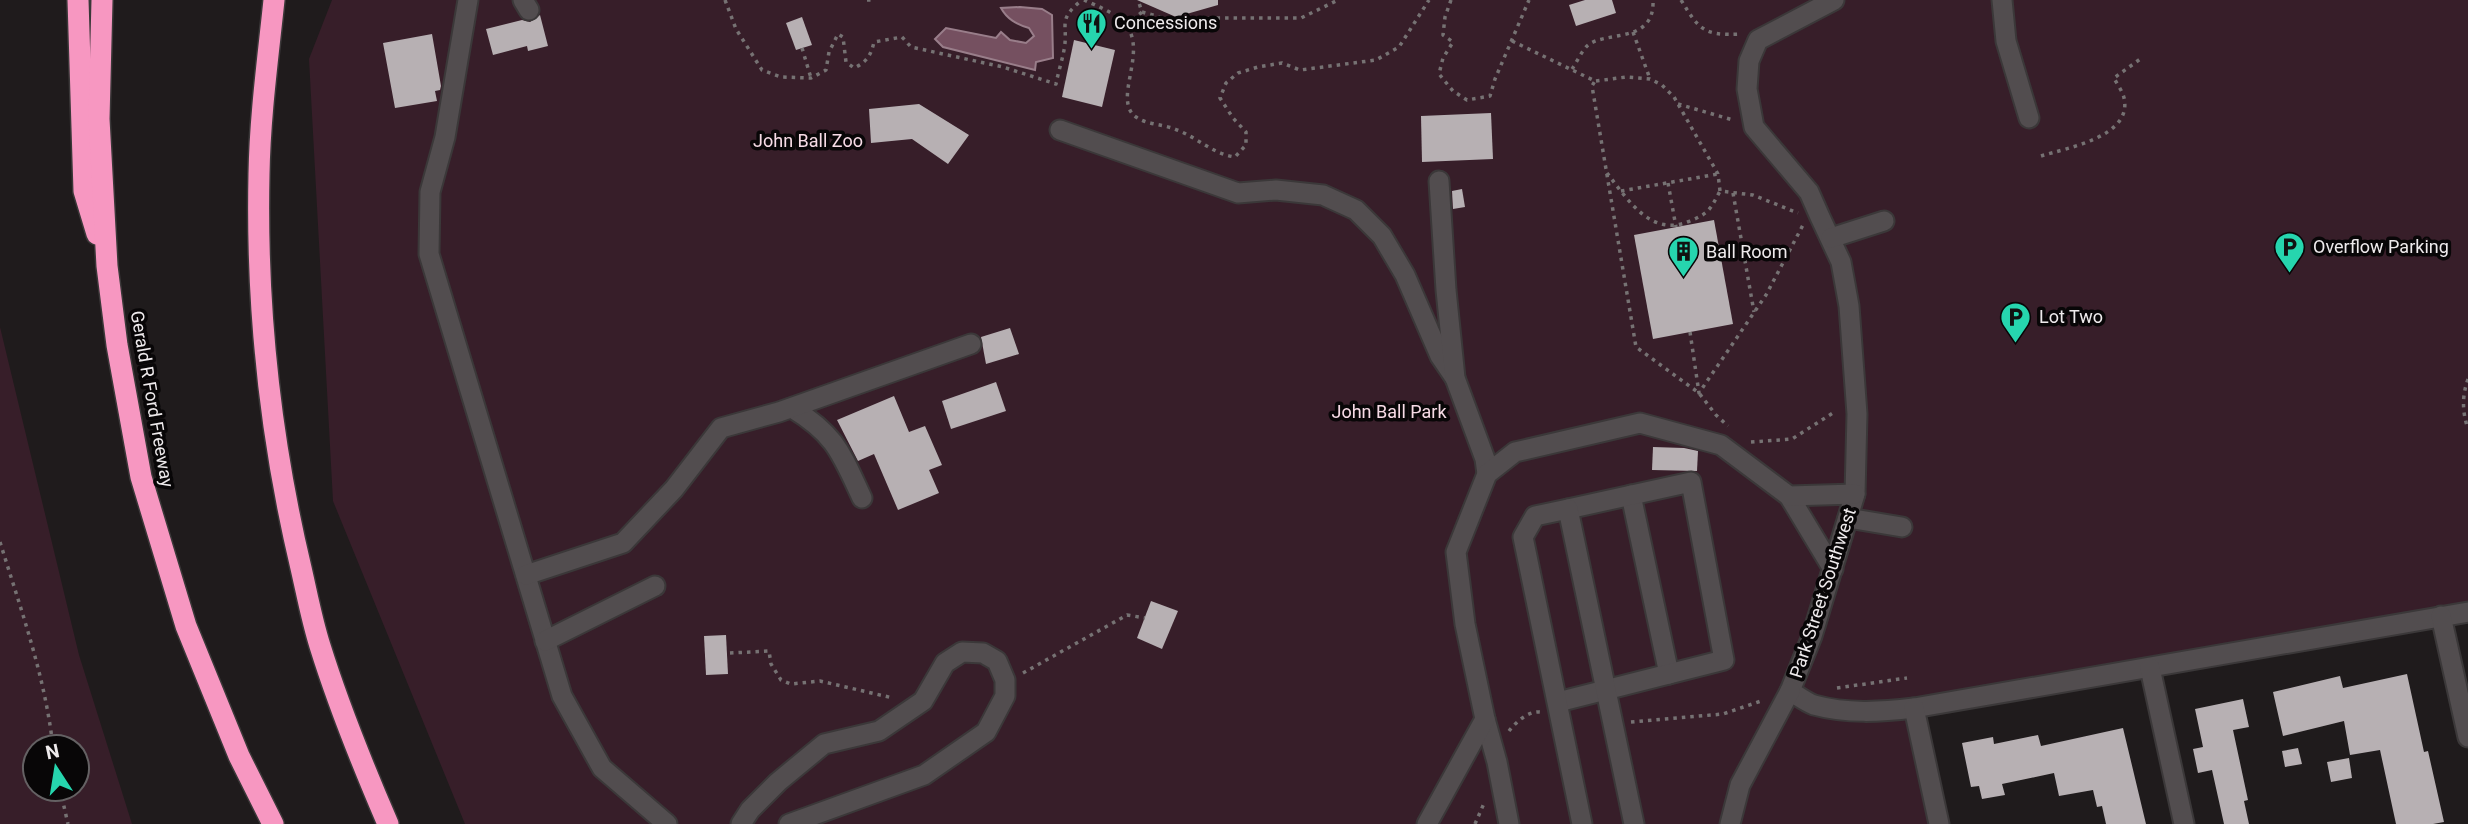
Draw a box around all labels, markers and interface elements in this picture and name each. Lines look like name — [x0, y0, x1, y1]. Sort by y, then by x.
restaurant icon: Concessions — [1074, 6, 1108, 50]
place label: Concessions — [1114, 12, 1217, 33]
park label: John Ball Zoo — [753, 130, 863, 151]
parking icon: Overflow Parking — [2273, 230, 2307, 274]
building icon: Ball Room — [1666, 235, 1700, 279]
place label: Overflow Parking — [2313, 236, 2449, 257]
place label: Ball Room — [1706, 241, 1788, 262]
parking icon: Lot Two — [1999, 300, 2033, 344]
place label: Lot Two — [2039, 306, 2103, 327]
street label: Gerald R Ford Freeway — [127, 309, 178, 489]
park label: John Ball Park — [1331, 401, 1447, 422]
street label: Park Street Southwest — [1785, 505, 1860, 681]
north arrow — [21, 733, 91, 803]
text: N — [44, 739, 62, 765]

